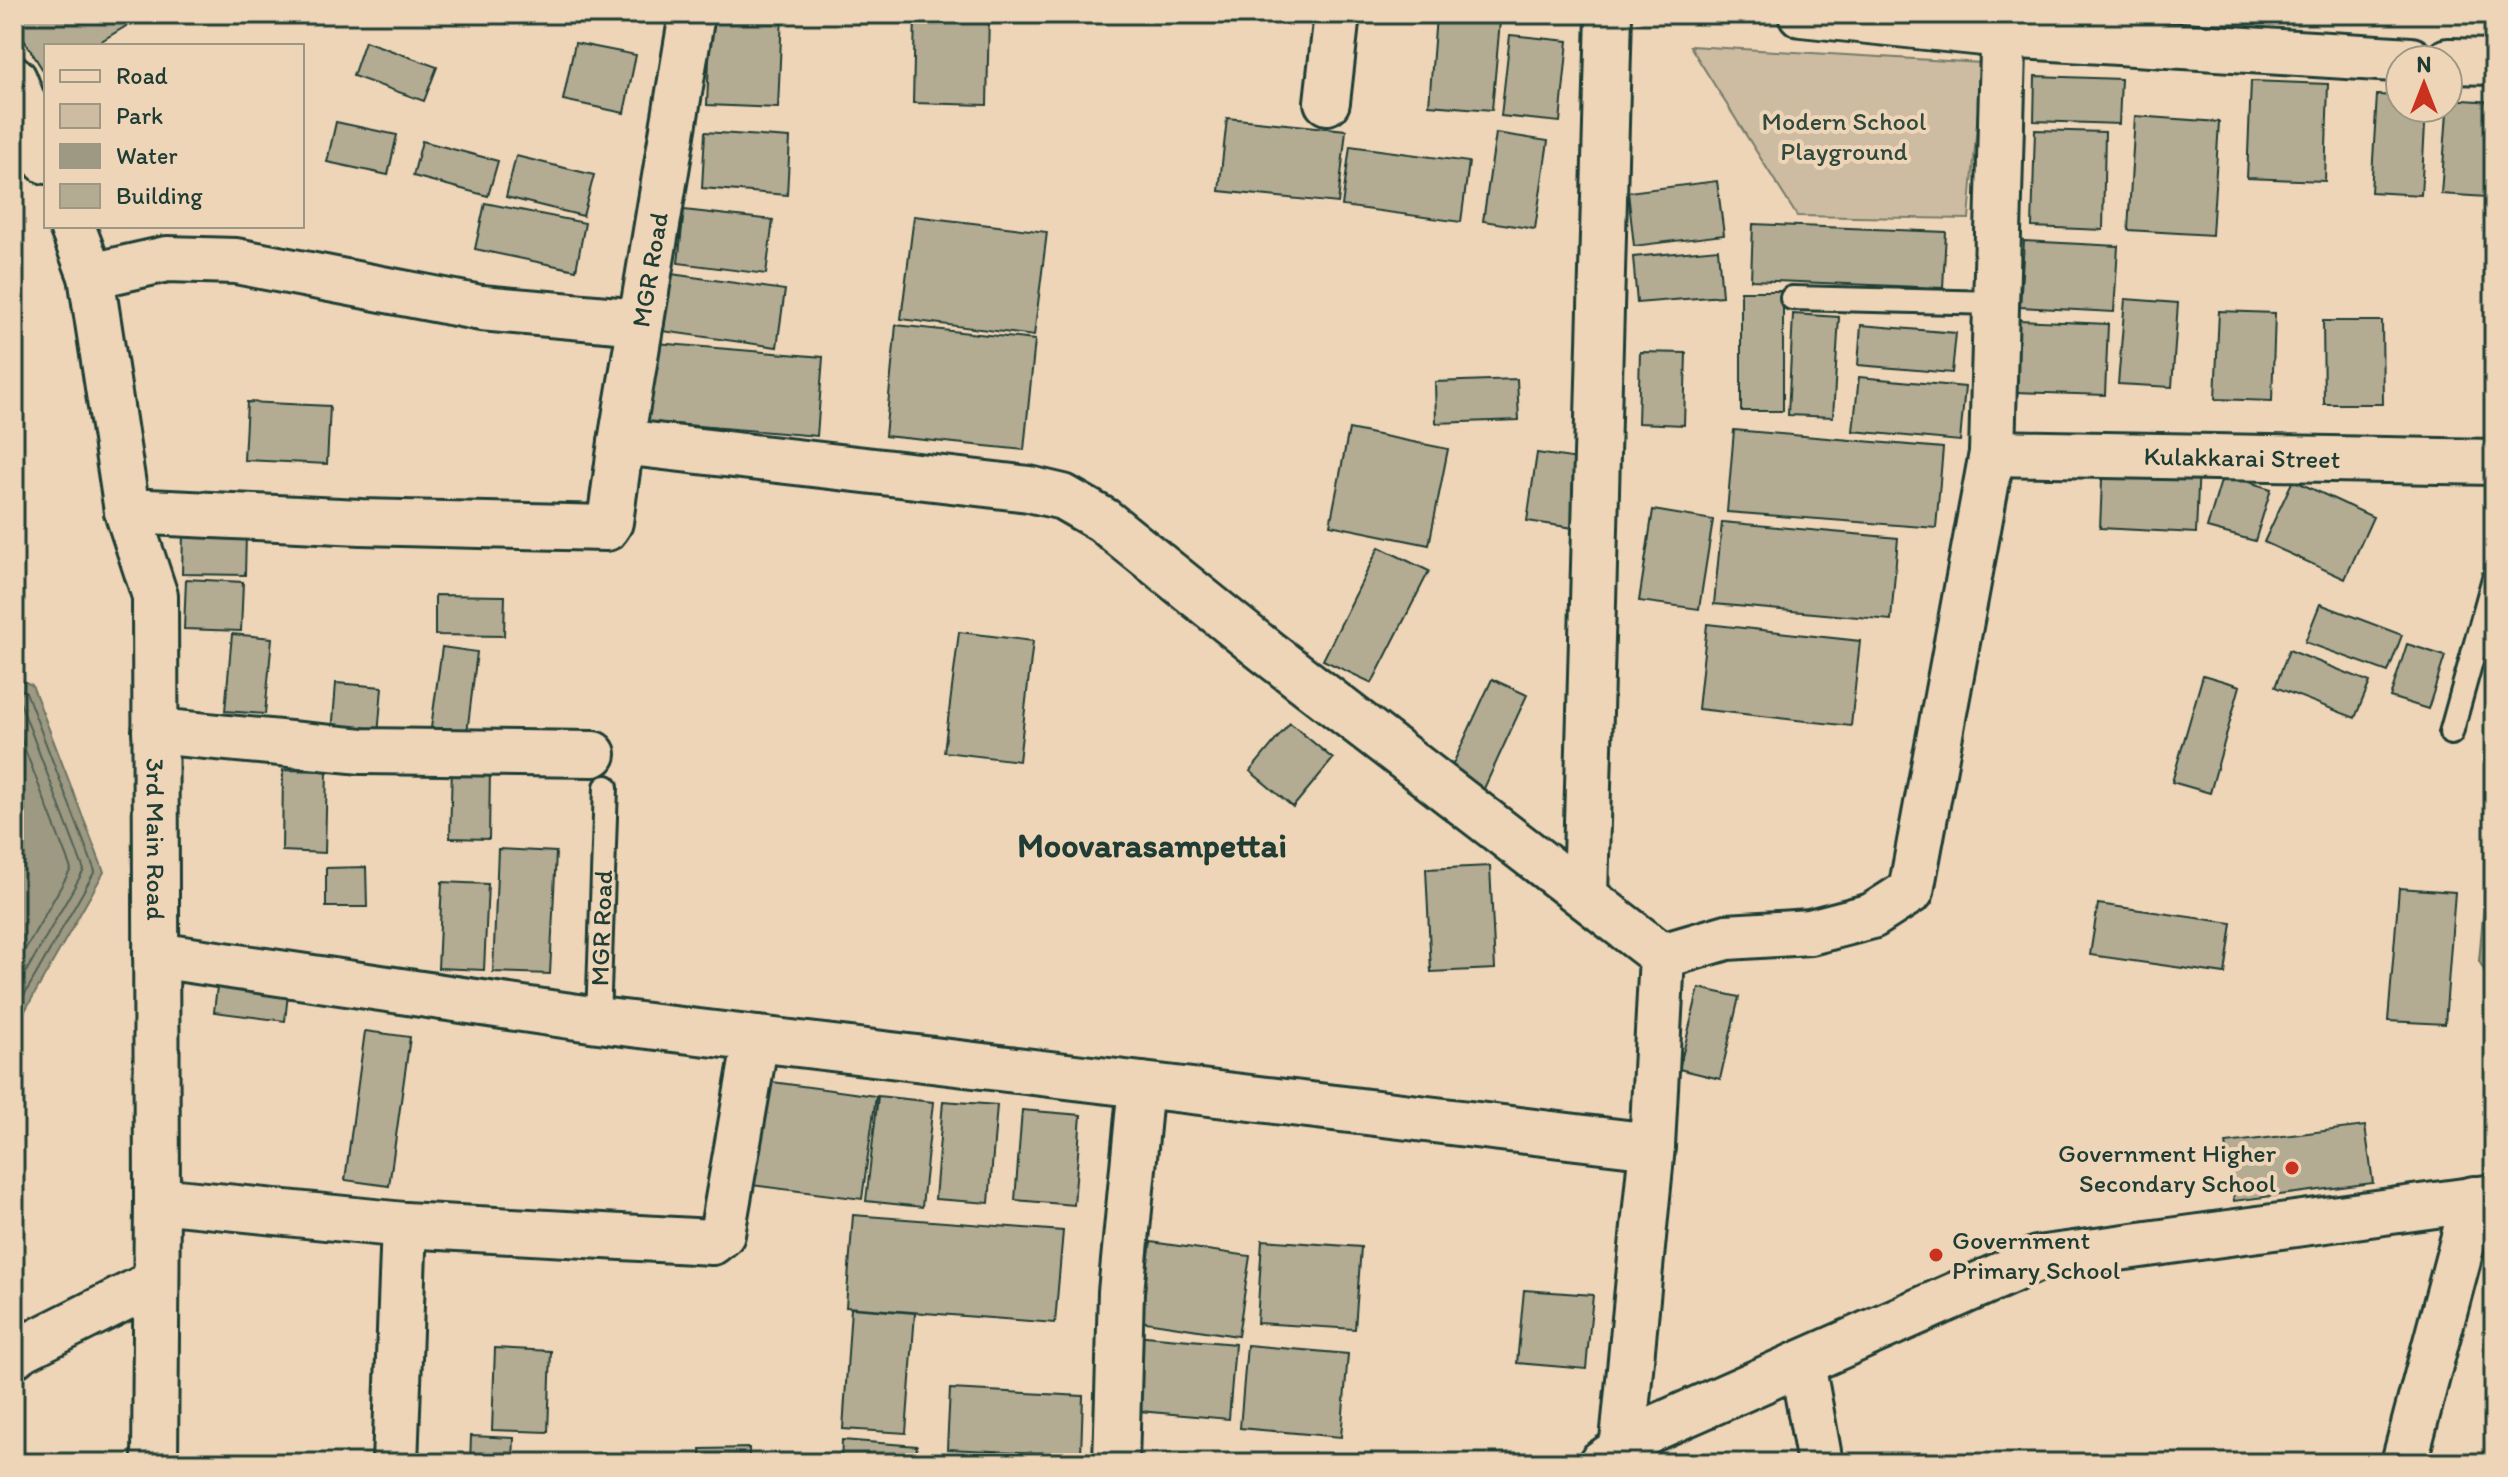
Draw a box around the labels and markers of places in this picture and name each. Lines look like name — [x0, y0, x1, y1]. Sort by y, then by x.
place label: Government Higher Secondary School — [2058, 1137, 2277, 1199]
marker: Government Higher Secondary School — [2283, 1159, 2301, 1177]
place label: Government Primary School — [1952, 1224, 2120, 1286]
marker: Government Primary School — [1927, 1246, 1945, 1264]

